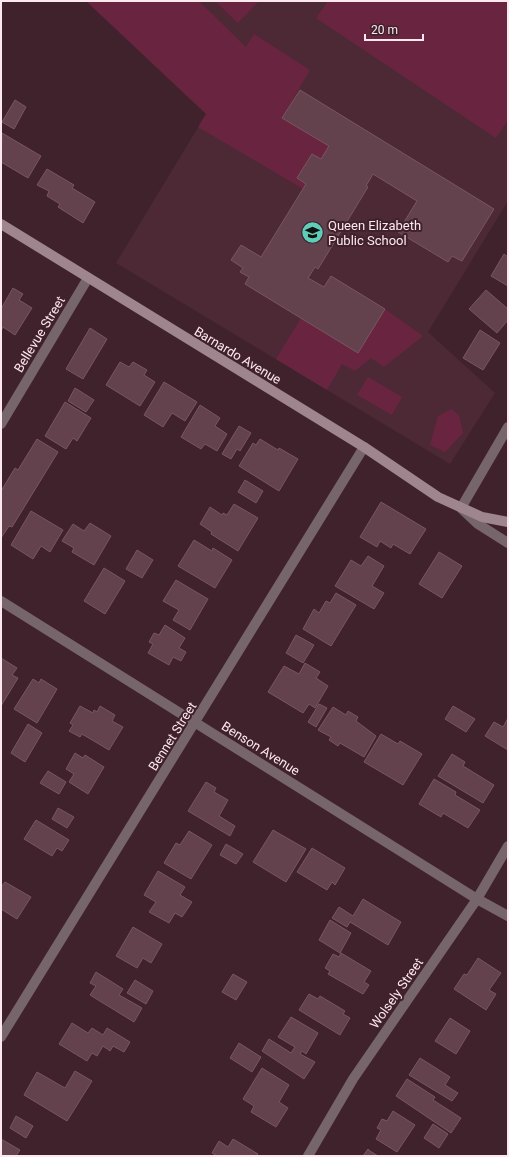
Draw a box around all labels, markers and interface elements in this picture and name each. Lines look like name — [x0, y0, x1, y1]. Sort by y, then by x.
scale bar — [365, 16, 423, 42]
text: 20 m — [371, 23, 398, 37]
place label: Queen Elizabeth Public School — [328, 218, 421, 248]
school or university icon: Queen Elizabeth Public School — [299, 219, 325, 245]
street label: Bellevue Street — [11, 294, 68, 375]
street label: Barnardo Avenue — [192, 324, 284, 387]
street label: Bennet Street — [145, 699, 199, 773]
street label: Benson Avenue — [219, 718, 303, 778]
street label: Wolsely Street — [367, 955, 426, 1031]

